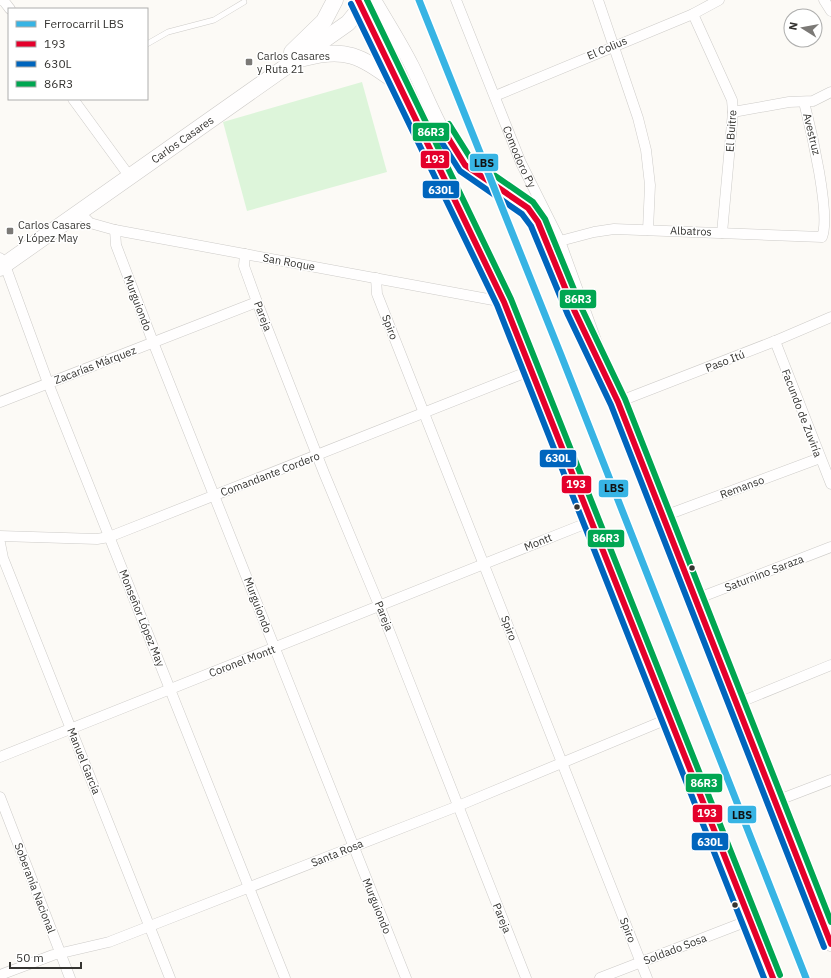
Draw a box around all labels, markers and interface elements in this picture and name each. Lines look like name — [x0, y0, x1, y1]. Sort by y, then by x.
legend — [8, 8, 148, 100]
north arrow — [783, 8, 823, 48]
text: Ferrocarril LBS — [44, 16, 124, 31]
text: N — [786, 21, 801, 31]
street label: El Colius — [585, 33, 629, 63]
text: 193 — [44, 36, 66, 51]
place label: Carlos Casares y Ruta 21 — [257, 49, 330, 76]
text: 630L — [44, 56, 72, 71]
marker: Carlos Casares y Ruta 21 — [244, 57, 254, 67]
text: 86R3 — [44, 76, 73, 91]
street label: El Buitre — [723, 110, 739, 152]
street label: Avestruz — [800, 112, 824, 156]
street label: Carlos Casares — [148, 113, 216, 166]
line badge: 86R3 — [412, 122, 450, 142]
street label: Comodoro Py — [500, 124, 539, 190]
text: 86R3 — [417, 125, 445, 139]
line badge: 193 — [420, 150, 450, 169]
text: 193 — [425, 152, 445, 166]
line badge: LBS — [469, 153, 499, 172]
text: LBS — [474, 156, 494, 170]
line badge: 630L — [422, 180, 460, 199]
text: 630L — [428, 183, 454, 197]
place label: Carlos Casares y López May — [18, 218, 91, 245]
street label: Albatros — [670, 223, 712, 239]
marker: Carlos Casares y López May — [5, 226, 15, 236]
street label: San Roque — [262, 251, 316, 273]
street label: Murguiondo — [121, 273, 155, 333]
line badge: 86R3 — [559, 289, 597, 309]
text: 86R3 — [564, 292, 592, 306]
street label: Pareja — [251, 299, 275, 333]
street label: Spiro — [379, 313, 401, 341]
street label: Zacarías Márquez — [52, 343, 138, 387]
street label: Paso Itú — [703, 347, 747, 375]
street label: Facundo de Zuviría — [779, 367, 825, 459]
street label: Comandante Cordero — [218, 449, 322, 499]
line badge: 630L — [539, 449, 577, 468]
text: 630L — [545, 451, 571, 465]
street label: Remanso — [718, 473, 766, 501]
line badge: 193 — [561, 475, 592, 494]
text: 193 — [566, 477, 586, 491]
line badge: LBS — [598, 479, 629, 498]
text: LBS — [604, 481, 624, 495]
unlabelled marker — [572, 502, 582, 512]
line badge: 86R3 — [587, 529, 625, 548]
street label: Montt — [522, 530, 554, 554]
text: 86R3 — [592, 531, 620, 545]
street label: Saturnino Saraza — [722, 551, 806, 595]
unlabelled marker — [687, 563, 697, 573]
street label: Monseñor López May — [116, 567, 168, 669]
street label: Murguiondo — [241, 575, 275, 635]
street label: Pareja — [372, 599, 396, 633]
street label: Spiro — [498, 614, 520, 642]
street label: Coronel Montt — [207, 642, 277, 680]
street label: Manuel García — [64, 726, 104, 796]
line badge: 86R3 — [685, 773, 723, 793]
text: 86R3 — [690, 776, 718, 790]
line badge: 193 — [692, 804, 723, 823]
line badge: LBS — [727, 805, 757, 824]
text: 193 — [697, 806, 717, 820]
text: LBS — [732, 808, 752, 822]
line badge: 630L — [691, 832, 729, 851]
text: 630L — [697, 835, 723, 849]
street label: Santa Rosa — [309, 836, 365, 870]
street label: Soberanía Nacional — [11, 841, 59, 935]
street label: Murguiondo — [360, 876, 394, 936]
unlabelled marker — [730, 900, 740, 910]
street label: Pareja — [490, 901, 514, 935]
street label: Spiro — [617, 915, 639, 945]
street label: Soldado Sosa — [641, 930, 709, 967]
scale bar — [10, 944, 81, 970]
text: 50 m — [16, 950, 44, 965]

